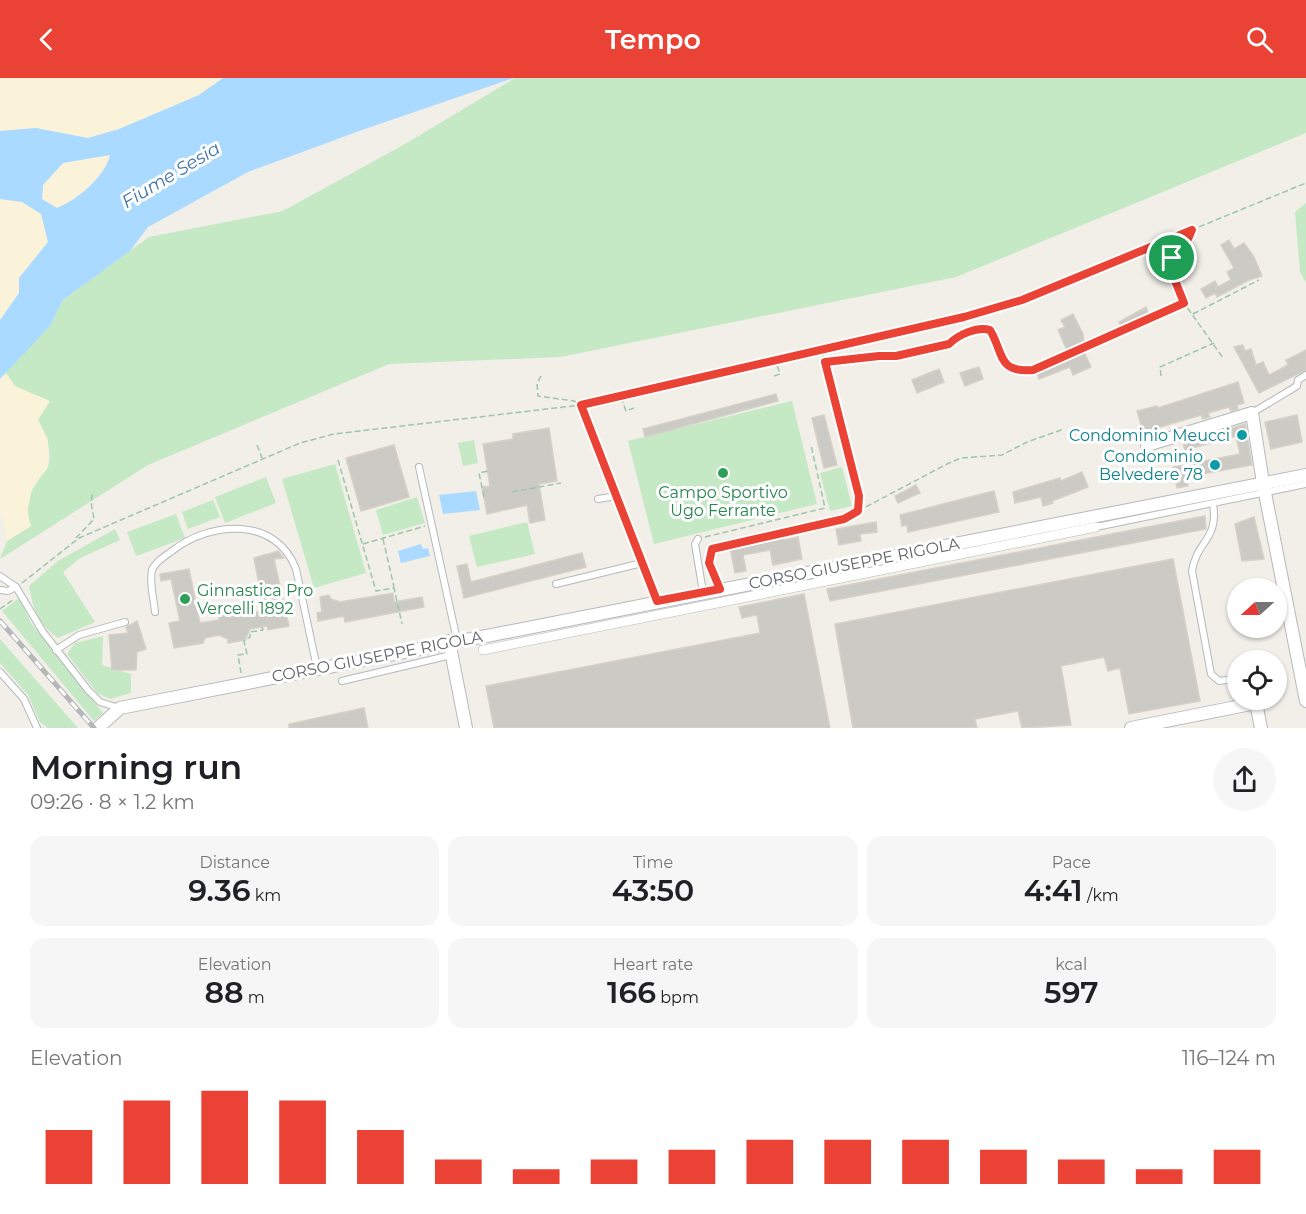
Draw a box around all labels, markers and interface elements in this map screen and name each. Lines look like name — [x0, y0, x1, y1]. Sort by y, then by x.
icon: back — [30, 23, 63, 56]
text: Tempo — [605, 23, 701, 56]
icon: search — [1243, 23, 1276, 56]
water label: Fiume Sesia — [118, 137, 224, 213]
pin — [1146, 232, 1197, 283]
icon: arrive — [1155, 241, 1188, 274]
place label: Condominio Meucci — [1069, 426, 1230, 445]
marker: Condominio Meucci — [1235, 428, 1249, 442]
place label: Condominio Belvedere 78 — [1099, 447, 1203, 484]
marker: Condominio Belvedere 78 — [1208, 458, 1222, 472]
marker: Campo Sportivo Ugo Ferrante — [716, 466, 730, 480]
place label: Campo Sportivo Ugo Ferrante — [658, 483, 788, 520]
street label: CORSO GIUSEPPE RIGOLA — [747, 534, 962, 593]
north arrow — [1227, 578, 1287, 638]
map controls — [1227, 578, 1287, 710]
place label: Ginnastica Pro Vercelli 1892 — [197, 581, 313, 618]
marker: Ginnastica Pro Vercelli 1892 — [178, 592, 192, 606]
street label: CORSO GIUSEPPE RIGOLA — [270, 627, 485, 686]
button: locate — [1227, 650, 1287, 710]
text: Morning run — [30, 747, 242, 787]
button: share — [1213, 748, 1276, 811]
text: 09:26 · 8 × 1.2 km — [30, 790, 195, 814]
text: Distance — [200, 853, 270, 872]
text: Time — [633, 853, 673, 872]
text: Pace — [1052, 853, 1091, 872]
text: 9.36 — [188, 872, 251, 909]
text: 43:50 — [612, 872, 694, 909]
text: 4:41 — [1024, 872, 1083, 909]
text: km — [251, 886, 281, 905]
text: /km — [1083, 886, 1119, 905]
text: Elevation — [198, 955, 272, 974]
text: Heart rate — [613, 955, 693, 974]
text: kcal — [1055, 955, 1087, 974]
text: 88 — [205, 974, 244, 1011]
text: 166 — [607, 974, 656, 1011]
text: 597 — [1044, 974, 1099, 1011]
text: m — [244, 988, 265, 1007]
text: bpm — [656, 988, 699, 1007]
text: Elevation — [30, 1046, 122, 1070]
text: 116–124 m — [1182, 1046, 1276, 1070]

